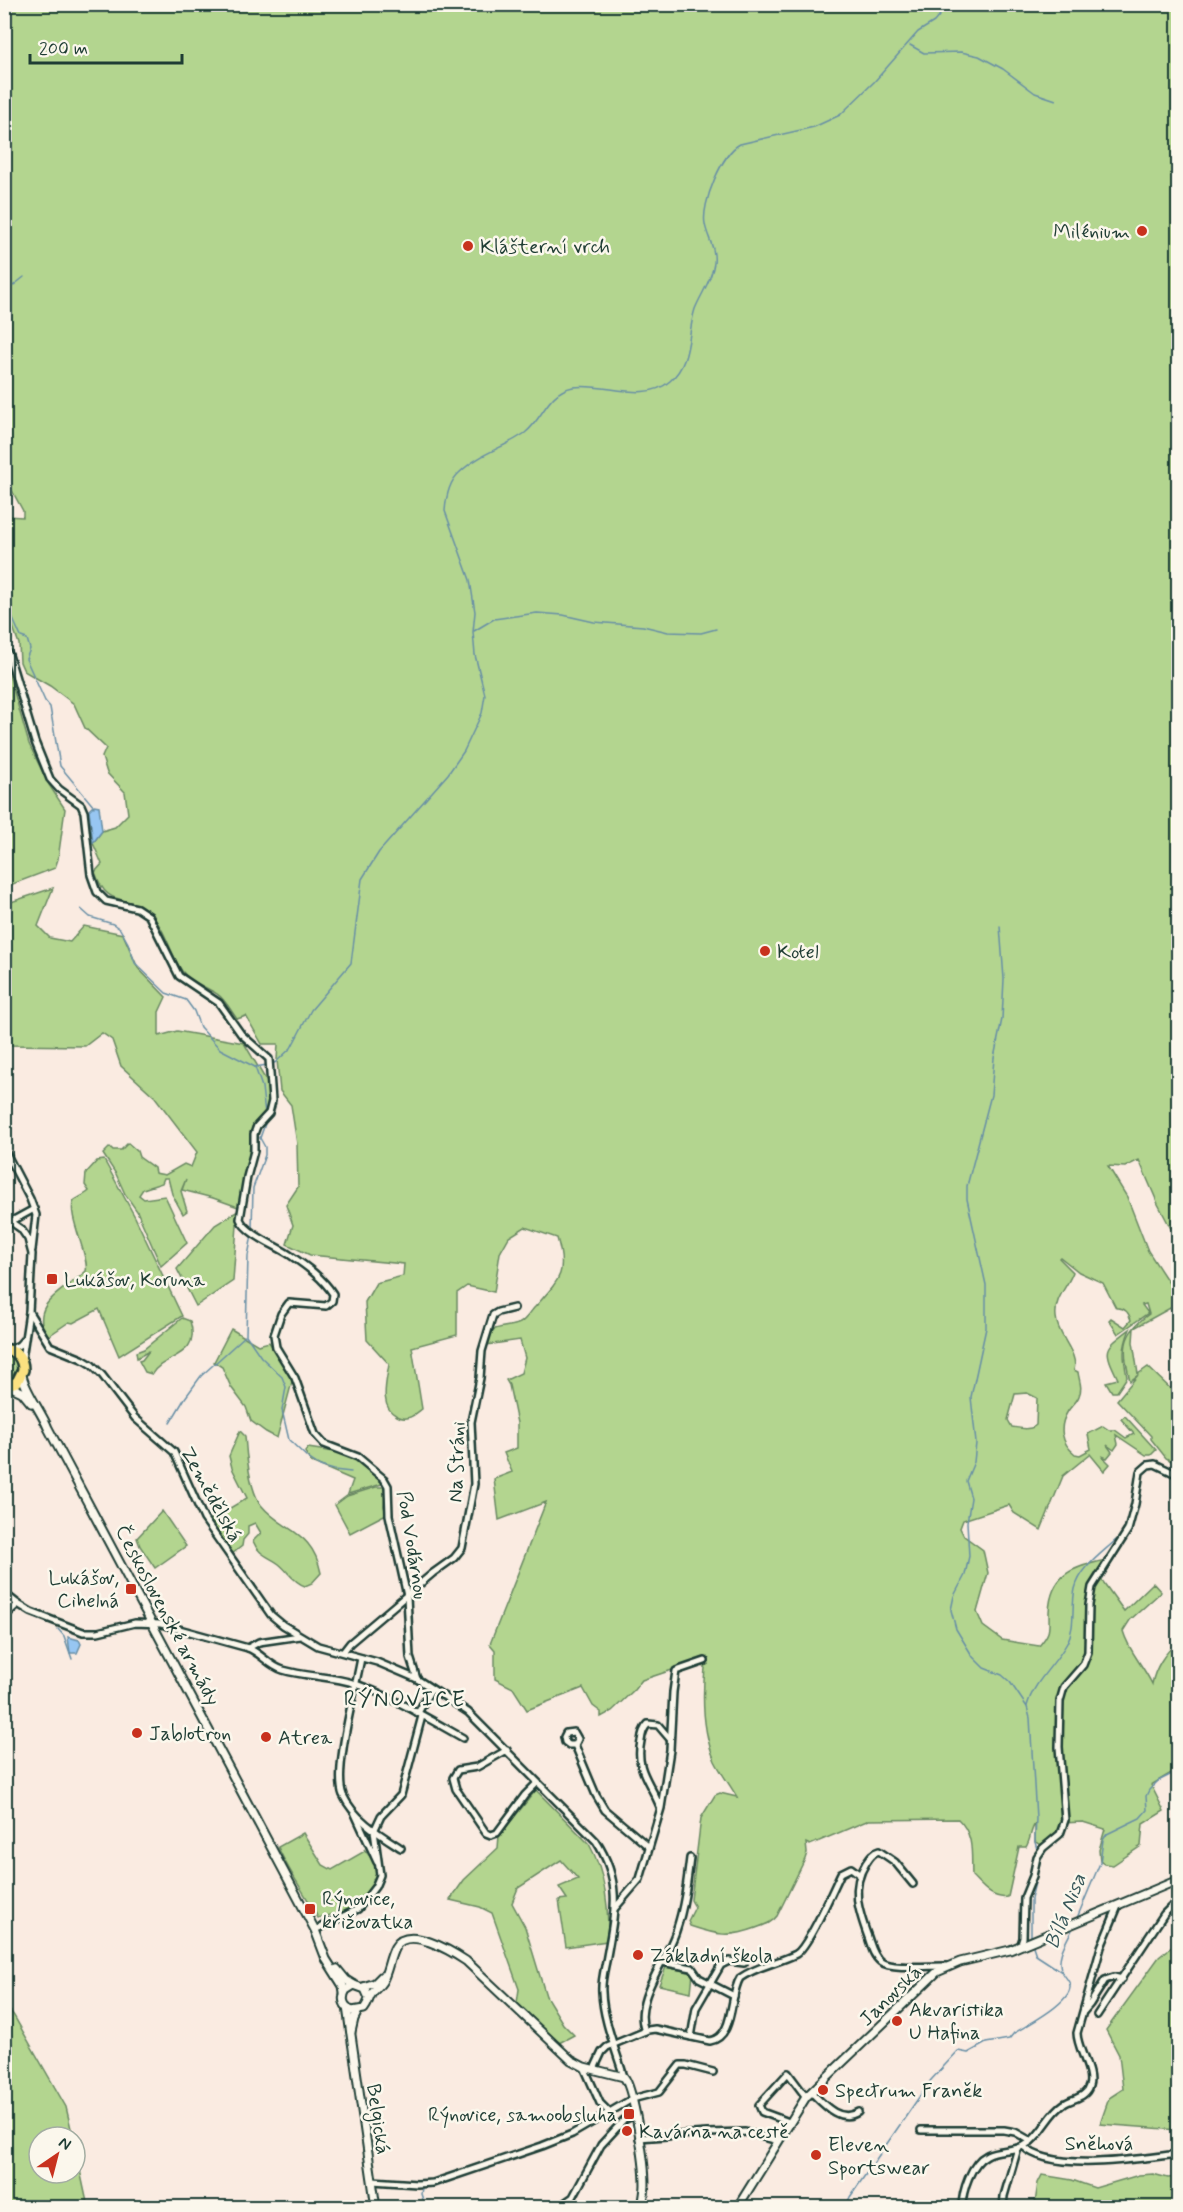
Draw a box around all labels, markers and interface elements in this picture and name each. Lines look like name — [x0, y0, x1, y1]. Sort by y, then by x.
scale bar — [30, 27, 182, 65]
text: 200 m — [39, 37, 88, 61]
place label: Milénium — [1053, 219, 1130, 246]
marker: Milénium — [1135, 224, 1149, 238]
place label: Klášterní vrch — [480, 234, 610, 261]
marker: Klášterní vrch — [461, 239, 475, 253]
place label: Kotel — [777, 939, 819, 966]
marker: Kotel — [758, 944, 772, 958]
place label: Lukášov, Koruna — [64, 1267, 206, 1294]
marker: Lukášov, Koruna — [45, 1272, 59, 1286]
street label: Na Stráni — [443, 1421, 472, 1503]
street label: Zemědělská — [173, 1442, 248, 1547]
street label: Pod Vodárnou — [390, 1489, 433, 1601]
street label: Československé armády — [108, 1521, 226, 1711]
place label: Lukášov, Cihelná — [49, 1565, 119, 1615]
marker: Lukášov, Cihelná — [124, 1582, 138, 1596]
district label: RÝNOVICE — [344, 1686, 466, 1714]
place label: Jablotron — [149, 1721, 231, 1748]
place label: Atrea — [278, 1725, 333, 1752]
marker: Jablotron — [130, 1726, 144, 1740]
marker: Atrea — [259, 1730, 273, 1744]
water label: Bílá Nisa — [1038, 1870, 1094, 1953]
place label: Rýnovice, křižovatka — [322, 1886, 413, 1936]
marker: Rýnovice, křižovatka — [303, 1902, 317, 1916]
place label: Základní škola — [650, 1943, 773, 1970]
marker: Základní škola — [631, 1948, 645, 1962]
street label: Janovská — [854, 1959, 928, 2033]
place label: Akvaristika U Hafina — [909, 1997, 1004, 2047]
marker: Akvaristika U Hafina — [890, 2014, 904, 2028]
place label: Spectrum Franěk — [835, 2078, 982, 2105]
street label: Belgická — [358, 2082, 396, 2157]
marker: Spectrum Franěk — [816, 2083, 830, 2097]
place label: Rýnovice, samoobsluha — [428, 2102, 617, 2129]
marker: Rýnovice, samoobsluha — [622, 2107, 636, 2121]
place label: Kavárna na cestě — [639, 2119, 789, 2146]
marker: Kavárna na cestě — [620, 2124, 634, 2138]
north arrow — [27, 2125, 87, 2185]
street label: Sněhová — [1065, 2131, 1133, 2158]
text: N — [54, 2132, 75, 2156]
place label: Eleven Sportswear — [828, 2132, 930, 2182]
marker: Eleven Sportswear — [809, 2148, 823, 2162]

